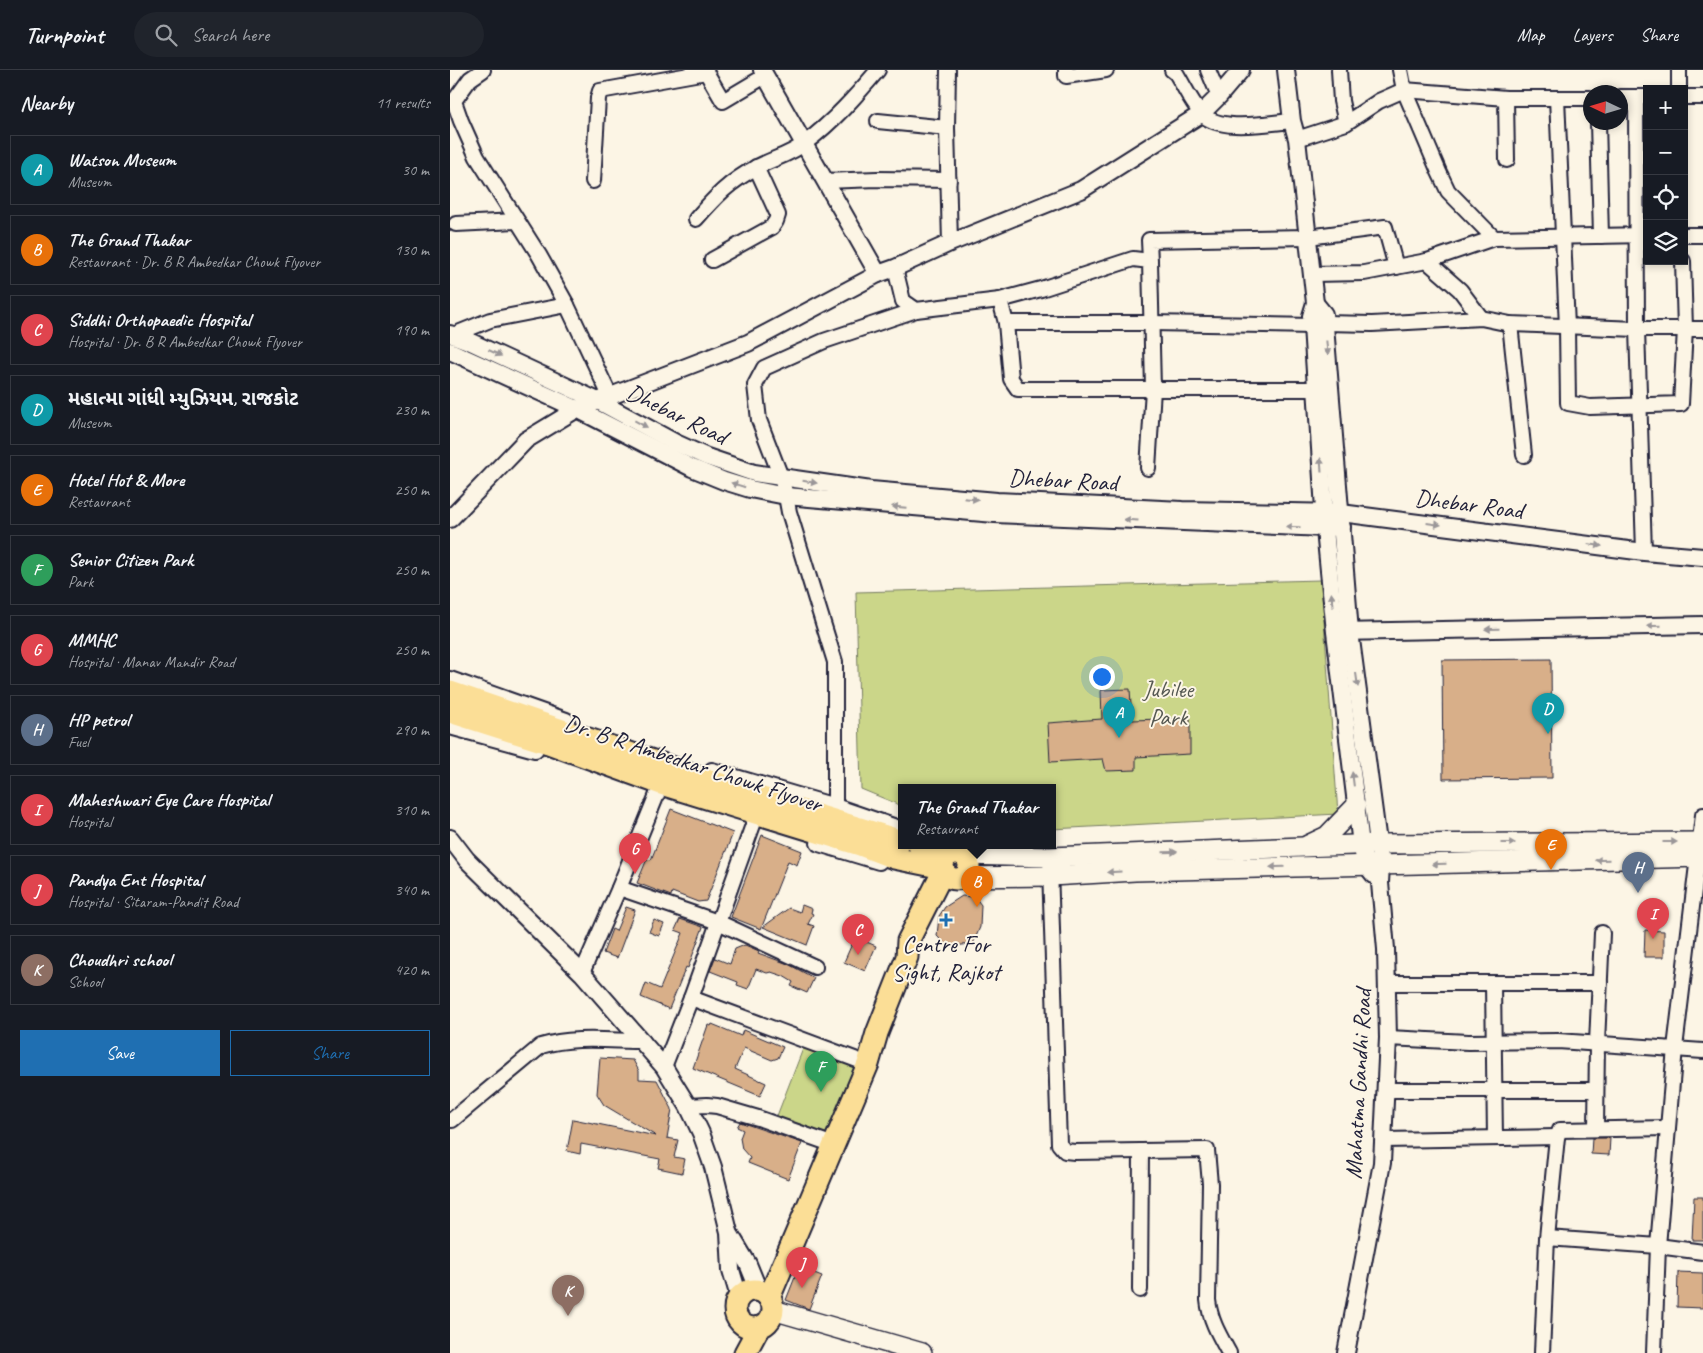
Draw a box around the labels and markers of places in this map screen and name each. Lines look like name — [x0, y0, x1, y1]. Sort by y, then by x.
pin: D — [1532, 693, 1564, 734]
pin: A — [1103, 697, 1135, 738]
pin: E — [1535, 829, 1567, 870]
pin: G — [619, 833, 651, 874]
pin: H — [1622, 852, 1654, 893]
pin: B — [961, 866, 993, 907]
pin: I — [1637, 898, 1669, 939]
marker: Centre For Sight, Rajkot — [939, 913, 953, 927]
pin: C — [842, 914, 874, 955]
place label: Centre For Sight, Rajkot — [892, 929, 1003, 987]
pin: F — [805, 1051, 837, 1092]
pin: J — [786, 1247, 818, 1288]
pin: K — [552, 1275, 584, 1316]

